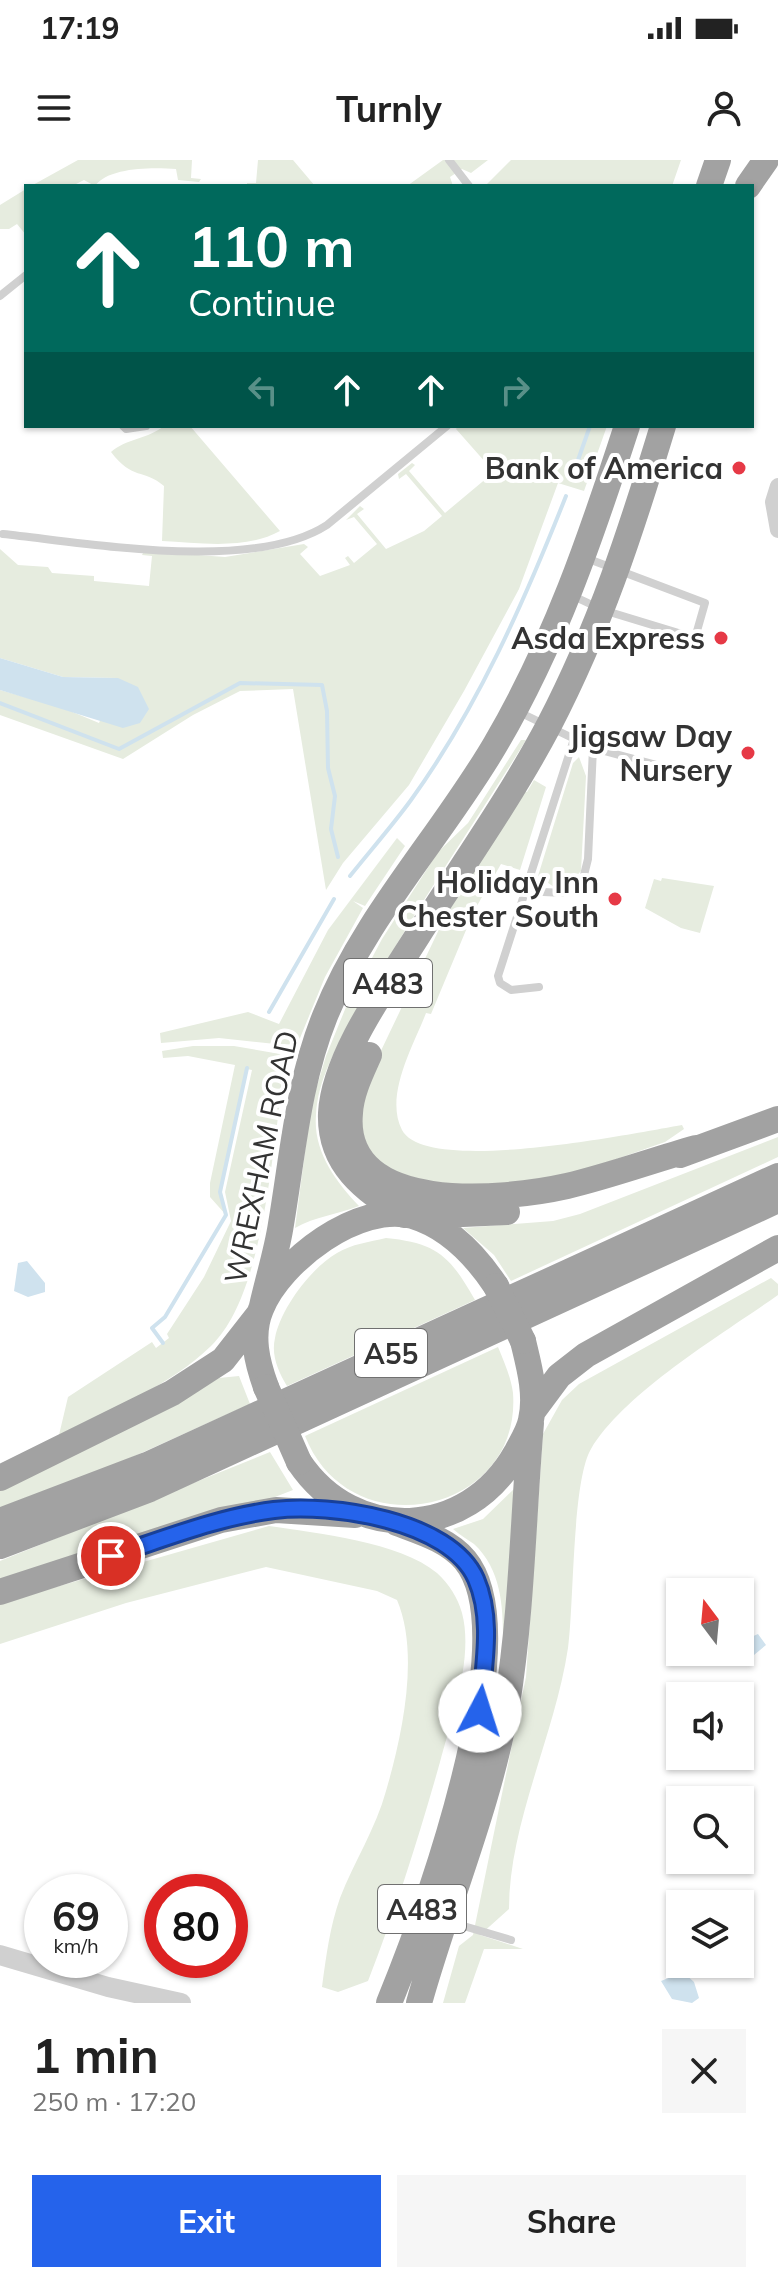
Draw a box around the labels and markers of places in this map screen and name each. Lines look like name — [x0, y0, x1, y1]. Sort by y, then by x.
place label: Bank of America — [485, 449, 723, 487]
marker: Bank of America — [730, 459, 748, 477]
place label: Asda Express — [511, 619, 705, 657]
marker: Asda Express — [712, 629, 730, 647]
place label: Jigsaw Day Nursery — [569, 717, 733, 789]
marker: Jigsaw Day Nursery — [739, 744, 757, 762]
place label: Holiday Inn Chester South — [397, 863, 599, 935]
marker: Holiday Inn Chester South — [606, 890, 624, 908]
pin — [77, 1522, 145, 1590]

